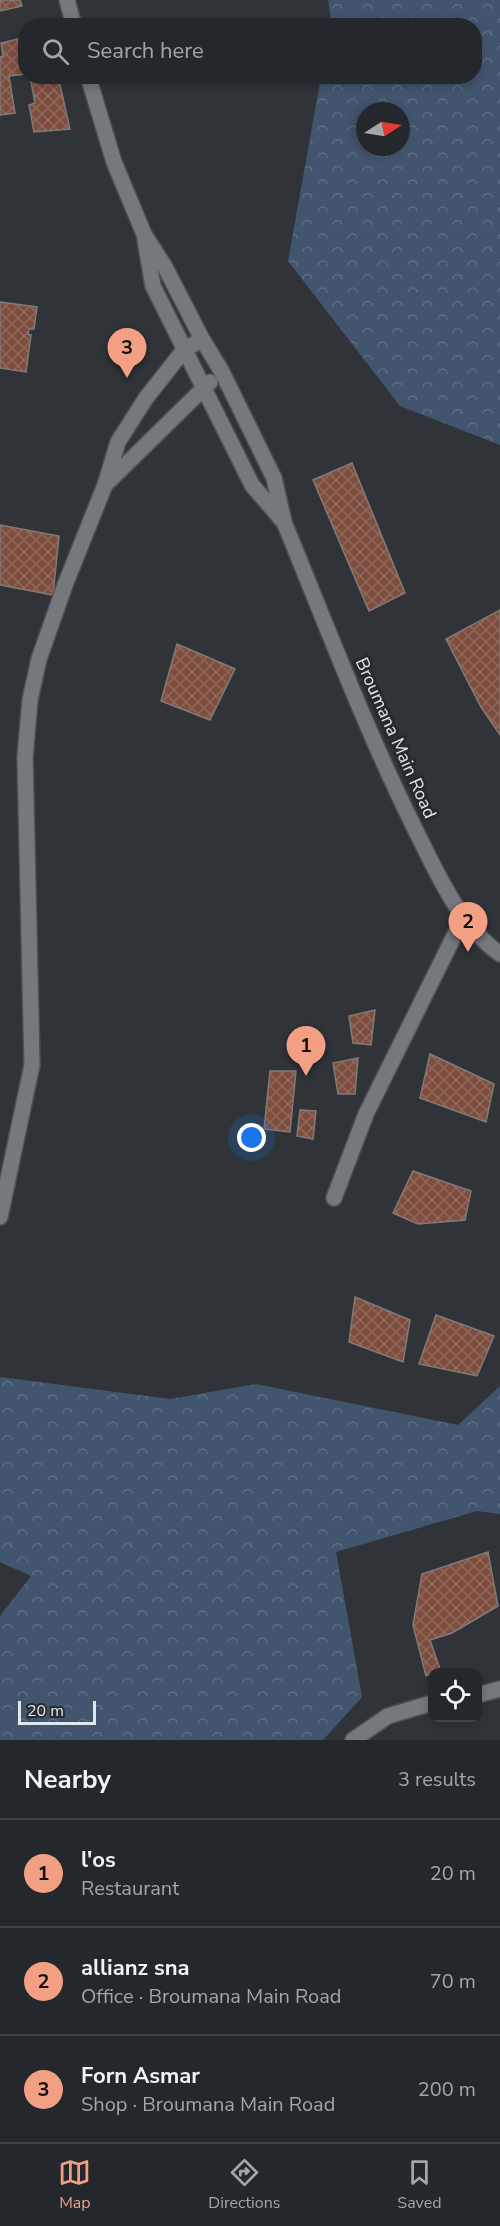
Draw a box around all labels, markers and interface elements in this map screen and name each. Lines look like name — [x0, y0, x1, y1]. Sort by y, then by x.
search box — [18, 18, 482, 84]
icon: search — [39, 35, 72, 68]
text: Search here — [87, 36, 204, 66]
north arrow — [356, 102, 410, 156]
pin: 3 — [108, 328, 146, 378]
street label: Broumana Main Road — [350, 654, 442, 822]
pin: 2 — [448, 902, 488, 952]
pin: 1 — [286, 1026, 326, 1076]
your location — [237, 1123, 266, 1152]
map controls — [428, 1668, 482, 1722]
button: locate — [428, 1668, 482, 1722]
scale bar — [18, 1698, 96, 1726]
text: 20 m — [27, 1700, 64, 1722]
text: Nearby — [24, 1762, 111, 1797]
text: 3 results — [398, 1766, 476, 1793]
text: l'os — [81, 1845, 116, 1875]
text: 1 — [38, 1860, 50, 1887]
text: 20 m — [430, 1860, 476, 1887]
text: Restaurant — [81, 1875, 179, 1902]
text: allianz sna — [81, 1953, 190, 1983]
text: 2 — [38, 1968, 50, 1995]
text: 70 m — [430, 1968, 476, 1995]
text: Office · Broumana Main Road — [81, 1983, 341, 2010]
text: Forn Asmar — [81, 2061, 200, 2091]
text: 3 — [38, 2076, 50, 2103]
text: 200 m — [418, 2076, 476, 2103]
text: Shop · Broumana Main Road — [81, 2091, 335, 2118]
tab: Map — [58, 2156, 91, 2214]
tab: Directions — [208, 2156, 280, 2214]
tab: Saved — [397, 2156, 442, 2214]

